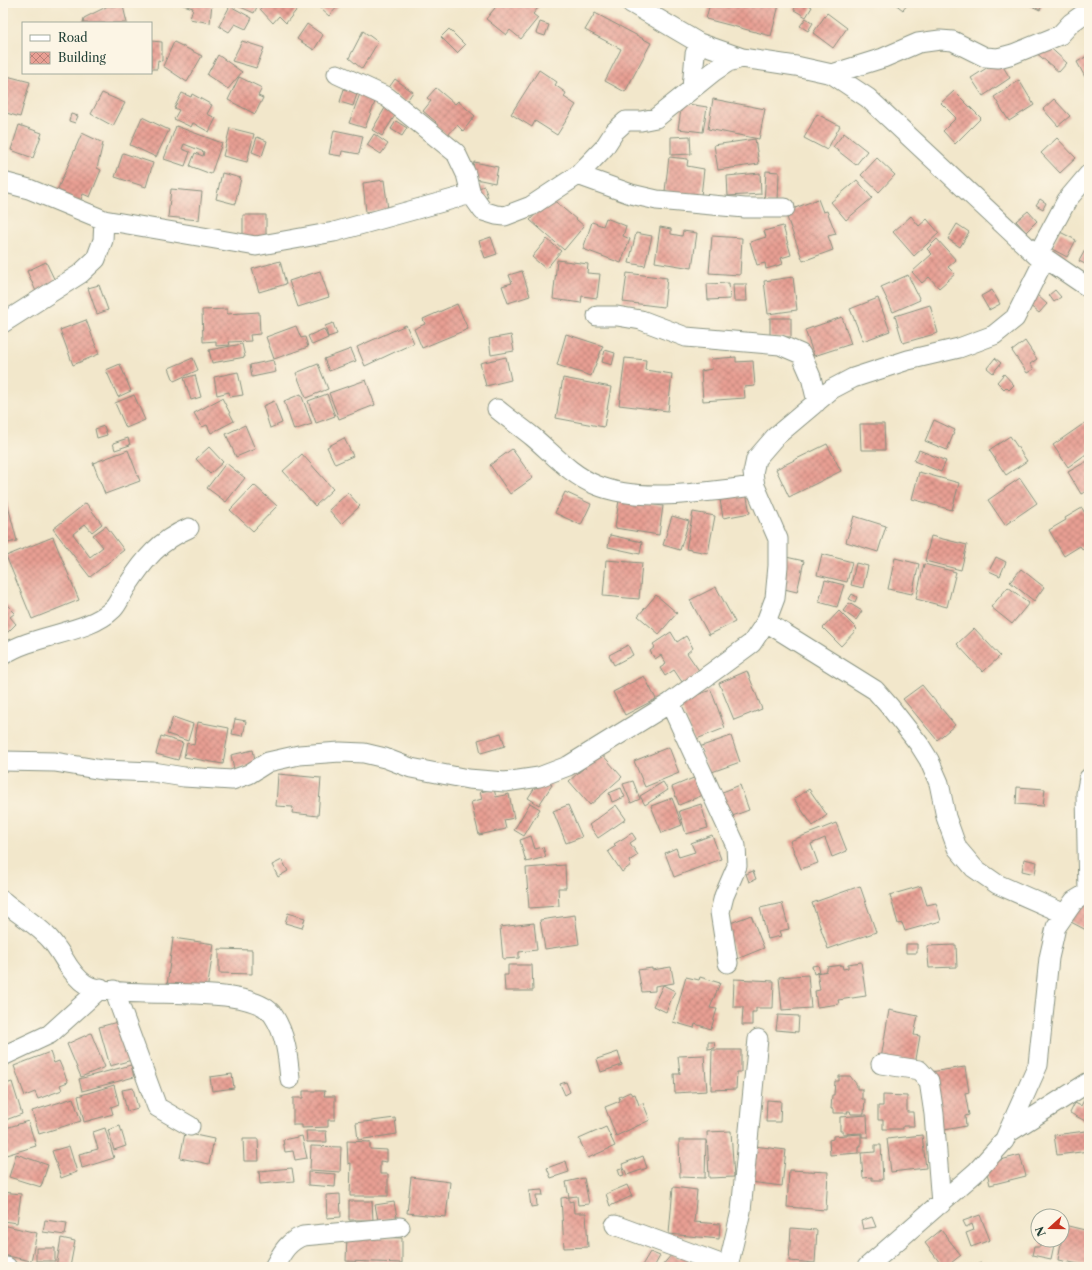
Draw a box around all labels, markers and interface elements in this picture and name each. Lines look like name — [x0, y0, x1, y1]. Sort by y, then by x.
legend — [22, 22, 152, 74]
text: Road — [58, 30, 88, 45]
text: Building — [58, 50, 106, 65]
north arrow — [1030, 1208, 1070, 1248]
text: N — [1032, 1224, 1049, 1239]

